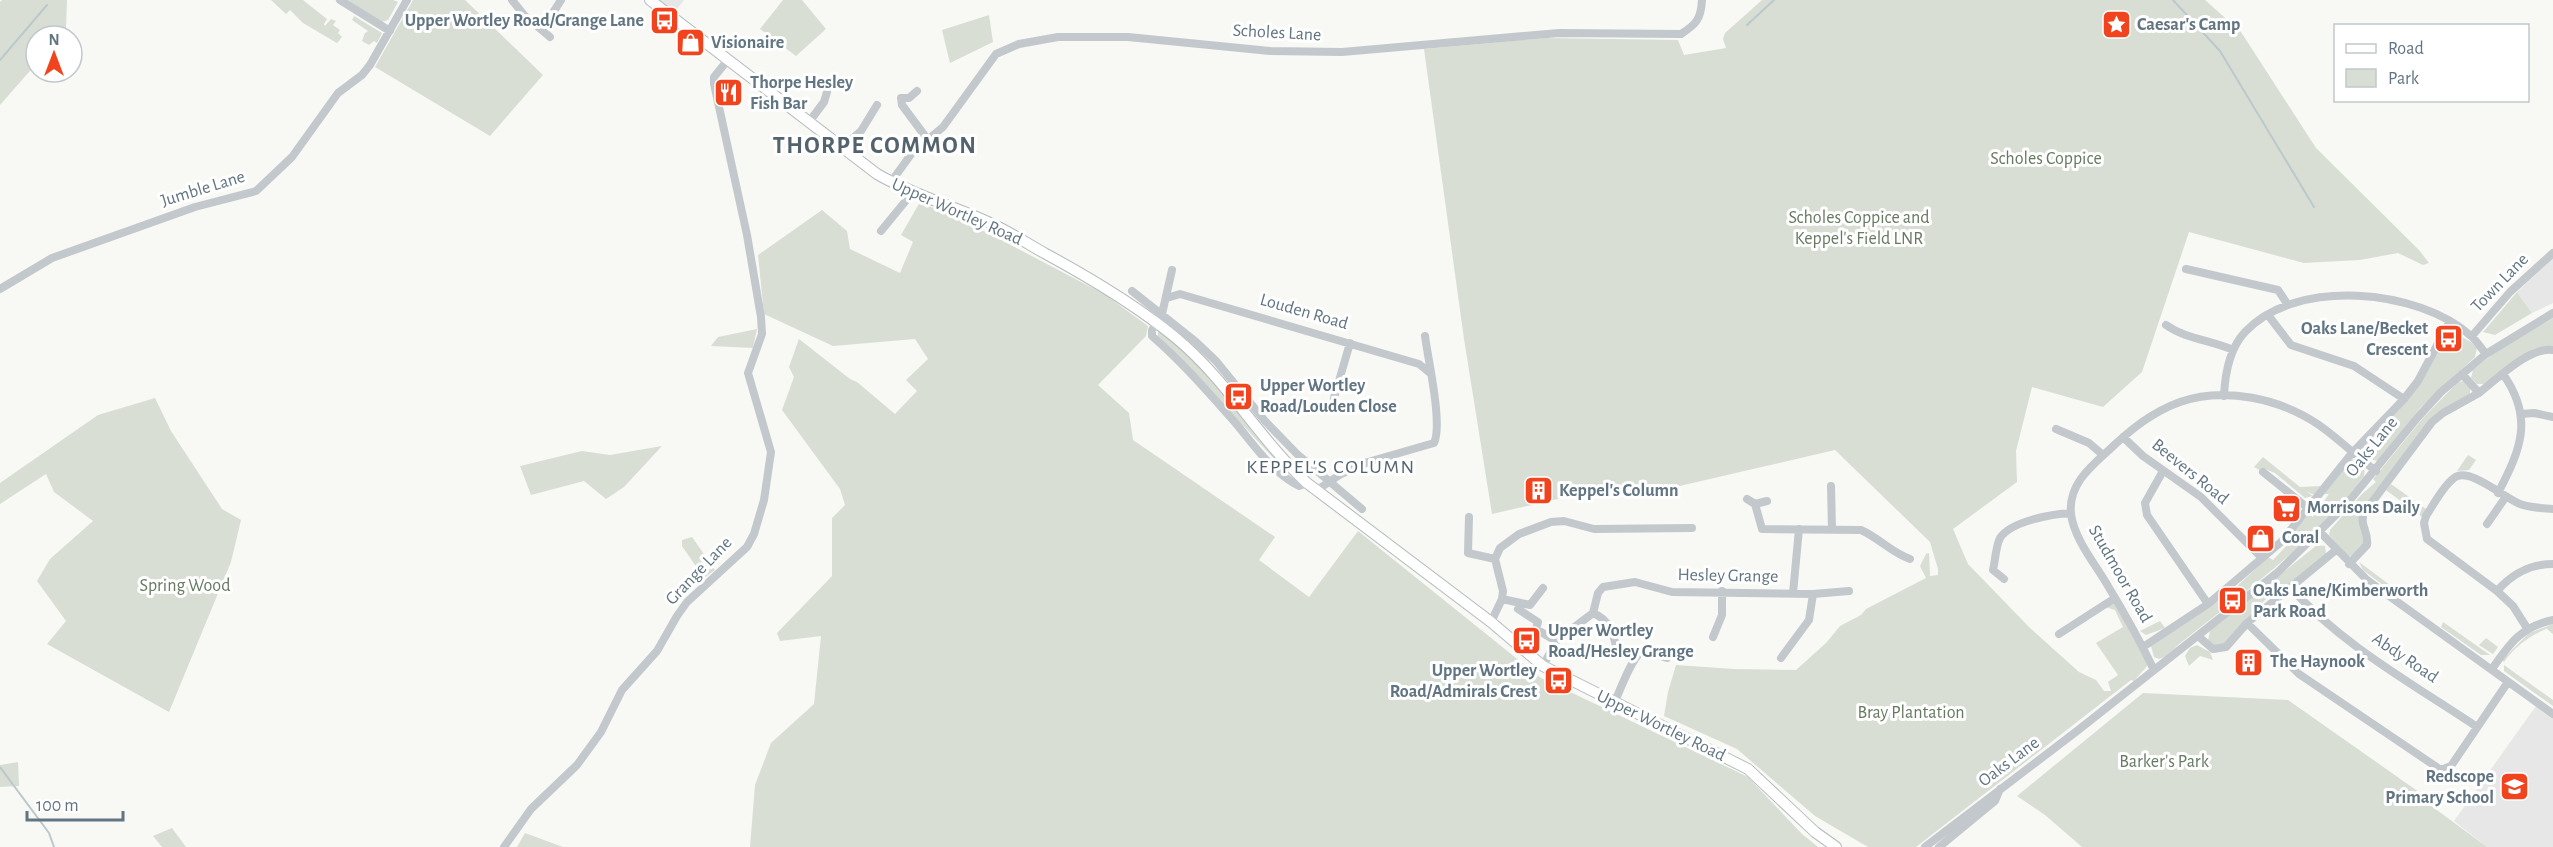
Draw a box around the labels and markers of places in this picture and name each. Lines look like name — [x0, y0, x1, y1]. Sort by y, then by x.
bus stop icon: Upper Wortley Road/Grange Lane — [649, 5, 681, 37]
place icon: Caesar's Camp — [2100, 9, 2132, 41]
place label: Upper Wortley Road/Grange Lane — [405, 12, 644, 30]
place label: Caesar's Camp — [2137, 16, 2240, 34]
shop icon: Visionaire — [674, 27, 706, 59]
place label: Visionaire — [711, 34, 784, 52]
place label: Thorpe Hesley Fish Bar — [750, 74, 854, 113]
restaurant icon: Thorpe Hesley Fish Bar — [713, 77, 745, 109]
place label: Oaks Lane/Becket Crescent — [2301, 320, 2428, 359]
bus stop icon: Oaks Lane/Becket Crescent — [2433, 323, 2465, 355]
place label: Upper Wortley Road/Louden Close — [1260, 377, 1397, 416]
bus stop icon: Upper Wortley Road/Louden Close — [1223, 380, 1255, 412]
building icon: Keppel's Column — [1522, 475, 1554, 507]
place label: Keppel's Column — [1559, 482, 1678, 500]
supermarket icon: Morrisons Daily — [2270, 492, 2302, 524]
place label: Morrisons Daily — [2307, 499, 2421, 517]
shop icon: Coral — [2245, 522, 2277, 554]
place label: Coral — [2282, 529, 2319, 547]
place label: Oaks Lane/Kimberworth Park Road — [2253, 582, 2428, 621]
bus stop icon: Oaks Lane/Kimberworth Park Road — [2216, 585, 2248, 617]
place label: Upper Wortley Road/Hesley Grange — [1548, 622, 1694, 661]
bus stop icon: Upper Wortley Road/Hesley Grange — [1511, 625, 1543, 657]
building icon: The Haynook — [2233, 646, 2265, 678]
place label: The Haynook — [2270, 653, 2365, 671]
place label: Upper Wortley Road/Admirals Crest — [1390, 662, 1538, 701]
bus stop icon: Upper Wortley Road/Admirals Crest — [1542, 665, 1574, 697]
place label: Redscope Primary School — [2385, 768, 2494, 807]
school or university icon: Redscope Primary School — [2499, 771, 2531, 803]

